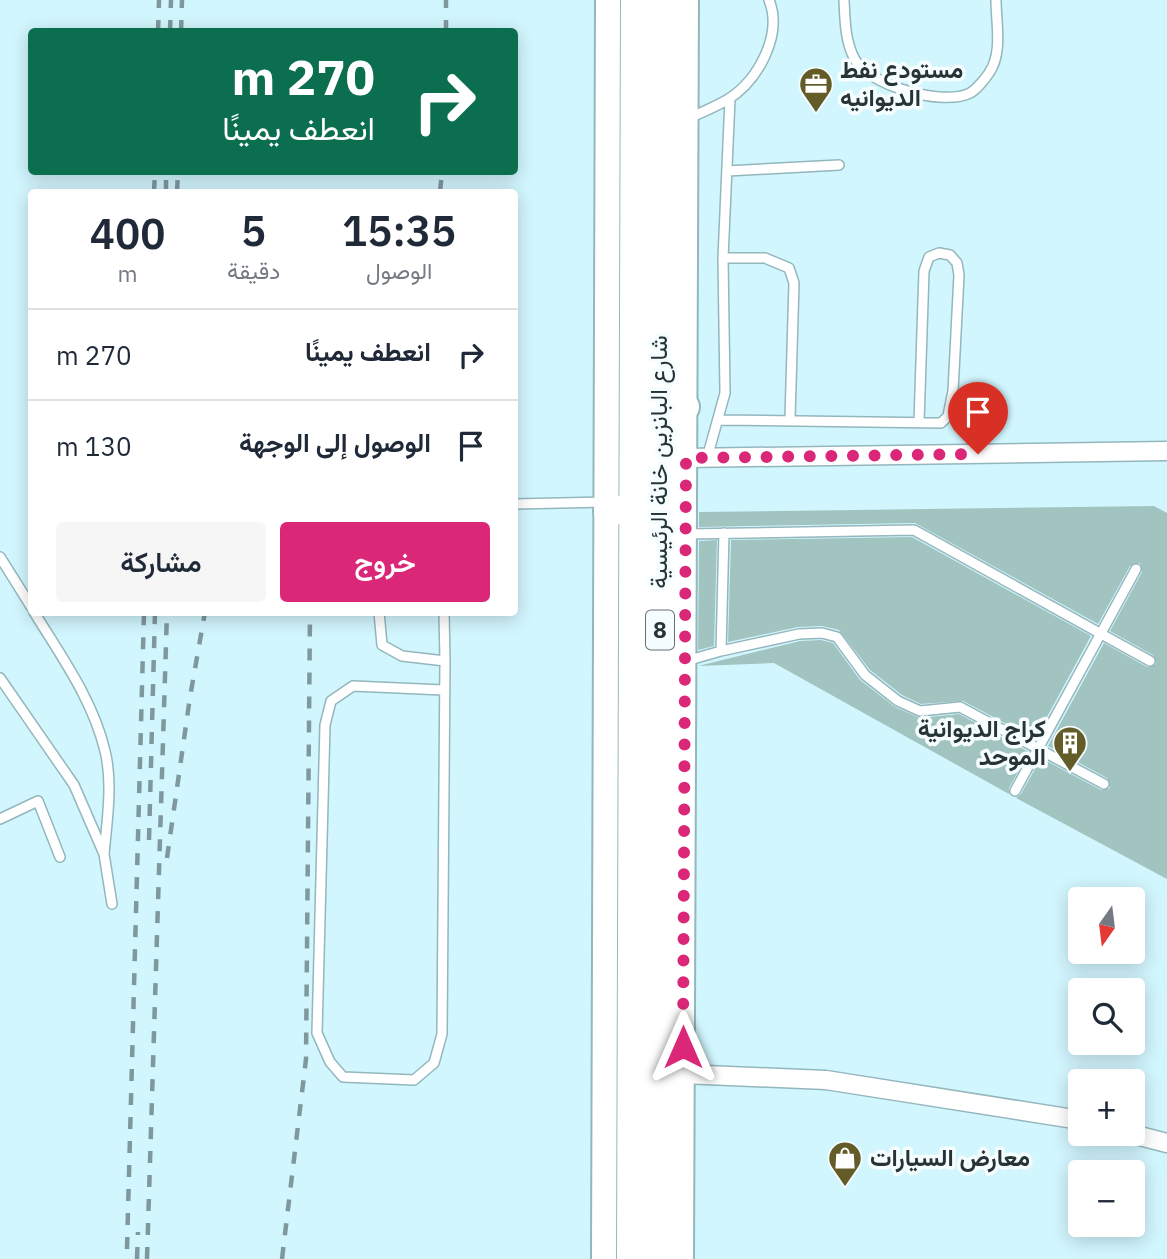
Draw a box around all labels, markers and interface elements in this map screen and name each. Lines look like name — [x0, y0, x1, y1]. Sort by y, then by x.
text: 270 m — [231, 45, 375, 108]
place label: مستودع نفط الديوانيه — [840, 53, 963, 113]
icon: right — [399, 56, 490, 147]
office icon: مستودع نفط الديوانيه — [797, 65, 835, 114]
text: انعطف يمينًا — [222, 107, 375, 149]
text: 5 — [241, 203, 266, 258]
text: 15:35 — [342, 203, 456, 258]
text: 400 — [90, 206, 165, 261]
text: دقيقة — [227, 255, 280, 285]
text: الوصول — [366, 255, 432, 285]
text: m — [118, 258, 138, 288]
text: انعطف يمينًا — [305, 334, 431, 368]
street label: شارع البانزين خانة الرئيسية — [642, 335, 675, 589]
icon: right — [452, 336, 490, 374]
text: 270 m — [56, 338, 132, 372]
pin — [948, 382, 1008, 454]
icon: arrive — [959, 393, 997, 431]
text: الوصول إلى الوجهة — [239, 425, 431, 459]
icon: arrive — [452, 427, 490, 465]
text: 130 m — [56, 429, 132, 463]
button: مشاركة — [56, 522, 266, 602]
button: خروج — [280, 522, 490, 602]
road number: 8 — [646, 610, 674, 650]
place label: كراج الديوانية الموحد — [918, 712, 1046, 772]
building icon: كراج الديوانية الموحد — [1051, 724, 1089, 773]
north arrow — [1068, 887, 1144, 964]
map controls — [1068, 887, 1145, 1237]
button: search — [1068, 978, 1145, 1055]
position arrow — [646, 1010, 720, 1084]
button: + — [1068, 1069, 1145, 1146]
shop icon: معارض السيارات — [826, 1139, 864, 1188]
place label: معارض السيارات — [870, 1141, 1030, 1173]
button: − — [1068, 1160, 1145, 1237]

